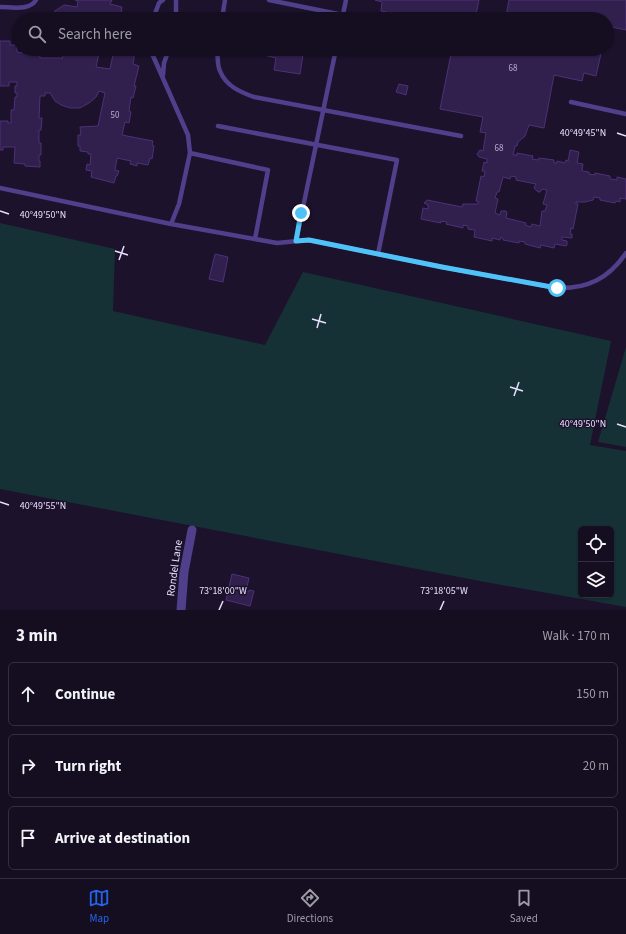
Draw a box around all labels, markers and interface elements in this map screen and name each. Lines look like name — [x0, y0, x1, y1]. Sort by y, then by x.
search box — [12, 12, 614, 56]
icon: search — [26, 23, 48, 45]
text: Search here — [58, 24, 132, 45]
house number: 68 — [509, 62, 518, 75]
house number: 50 — [111, 109, 120, 122]
text: 40°49'45"N — [560, 126, 606, 140]
house number: 68 — [495, 142, 504, 155]
route end — [292, 204, 310, 222]
text: 40°49'50"N — [20, 208, 66, 222]
route start — [548, 279, 566, 297]
text: 40°49'50"N — [560, 417, 606, 431]
text: 40°49'55"N — [20, 499, 66, 513]
map controls — [578, 526, 614, 598]
button: locate — [578, 526, 614, 562]
street label: Rondel Lane — [163, 538, 186, 597]
button: layers — [578, 562, 614, 598]
text: 73°18'00"W — [199, 584, 247, 598]
text: 73°18'05"W — [420, 584, 468, 598]
text: 3 min — [16, 624, 57, 648]
text: Walk · 170 m — [542, 627, 610, 645]
icon: ahead — [17, 683, 39, 705]
text: Continue — [55, 684, 115, 705]
text: 150 m — [576, 685, 609, 703]
icon: right — [17, 755, 39, 777]
text: Turn right — [55, 756, 121, 777]
text: 20 m — [583, 757, 609, 775]
icon: arrive — [17, 827, 39, 849]
text: Arrive at destination — [55, 828, 190, 849]
tab: Map — [88, 887, 110, 926]
tab: Directions — [287, 887, 333, 926]
tab: Saved — [510, 887, 538, 926]

